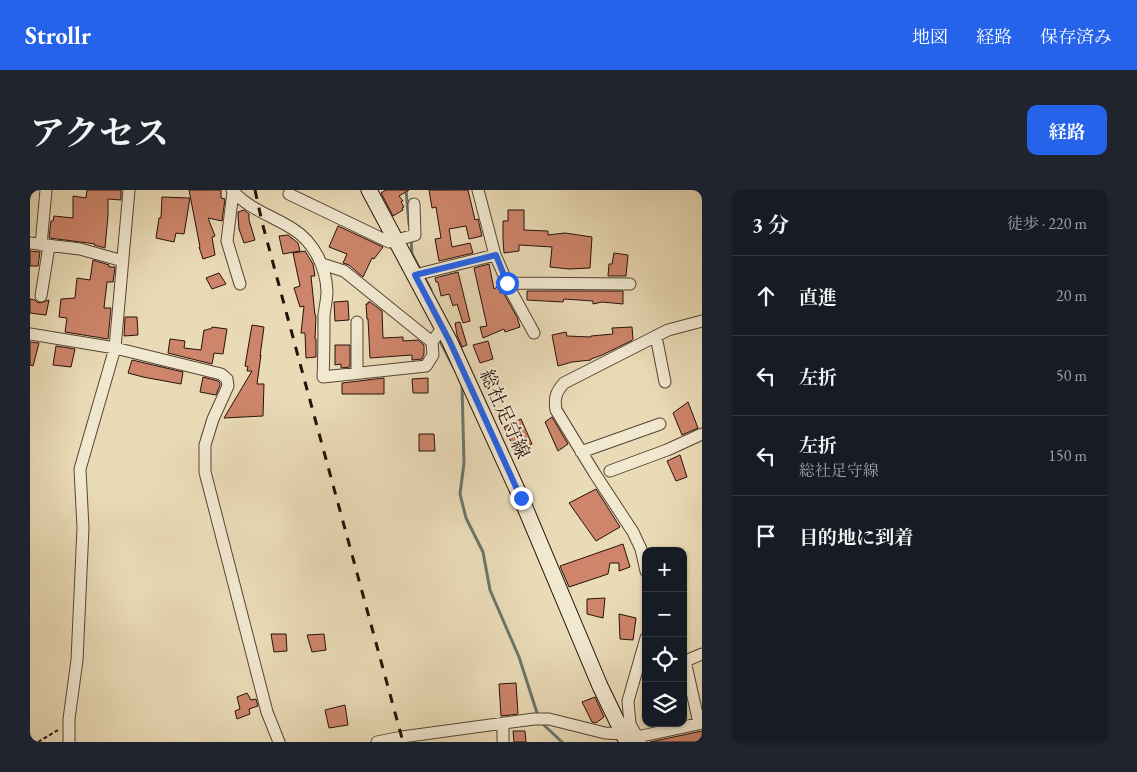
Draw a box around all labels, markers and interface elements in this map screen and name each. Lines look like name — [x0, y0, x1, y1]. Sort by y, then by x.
text: Strollr — [25, 20, 91, 51]
text: 地図 — [912, 25, 948, 48]
text: 経路 — [976, 25, 1012, 48]
text: 保存済み — [1040, 25, 1112, 48]
button: 経路 — [1027, 105, 1107, 155]
text: アクセス — [30, 110, 169, 155]
text: 3 分 — [752, 211, 789, 238]
text: 徒歩 · 220 m — [1007, 213, 1087, 234]
route start — [496, 272, 519, 295]
icon: ahead — [752, 282, 780, 310]
text: 直進 — [799, 285, 837, 310]
text: 20 m — [1056, 285, 1087, 306]
icon: left — [752, 362, 780, 390]
text: 左折 — [799, 365, 837, 390]
text: 50 m — [1056, 365, 1087, 386]
street label: 総社足守線 — [474, 366, 536, 462]
text: 左折 — [799, 433, 837, 458]
icon: left — [752, 442, 780, 470]
text: 150 m — [1048, 445, 1087, 466]
text: 総社足守線 — [799, 460, 879, 481]
route end — [510, 487, 533, 510]
icon: arrive — [752, 522, 780, 550]
text: 目的地に到着 — [799, 525, 913, 550]
map controls — [642, 547, 687, 727]
button: + — [642, 547, 687, 592]
button: − — [642, 592, 687, 637]
button: locate — [642, 637, 687, 682]
button: layers — [642, 682, 687, 727]

